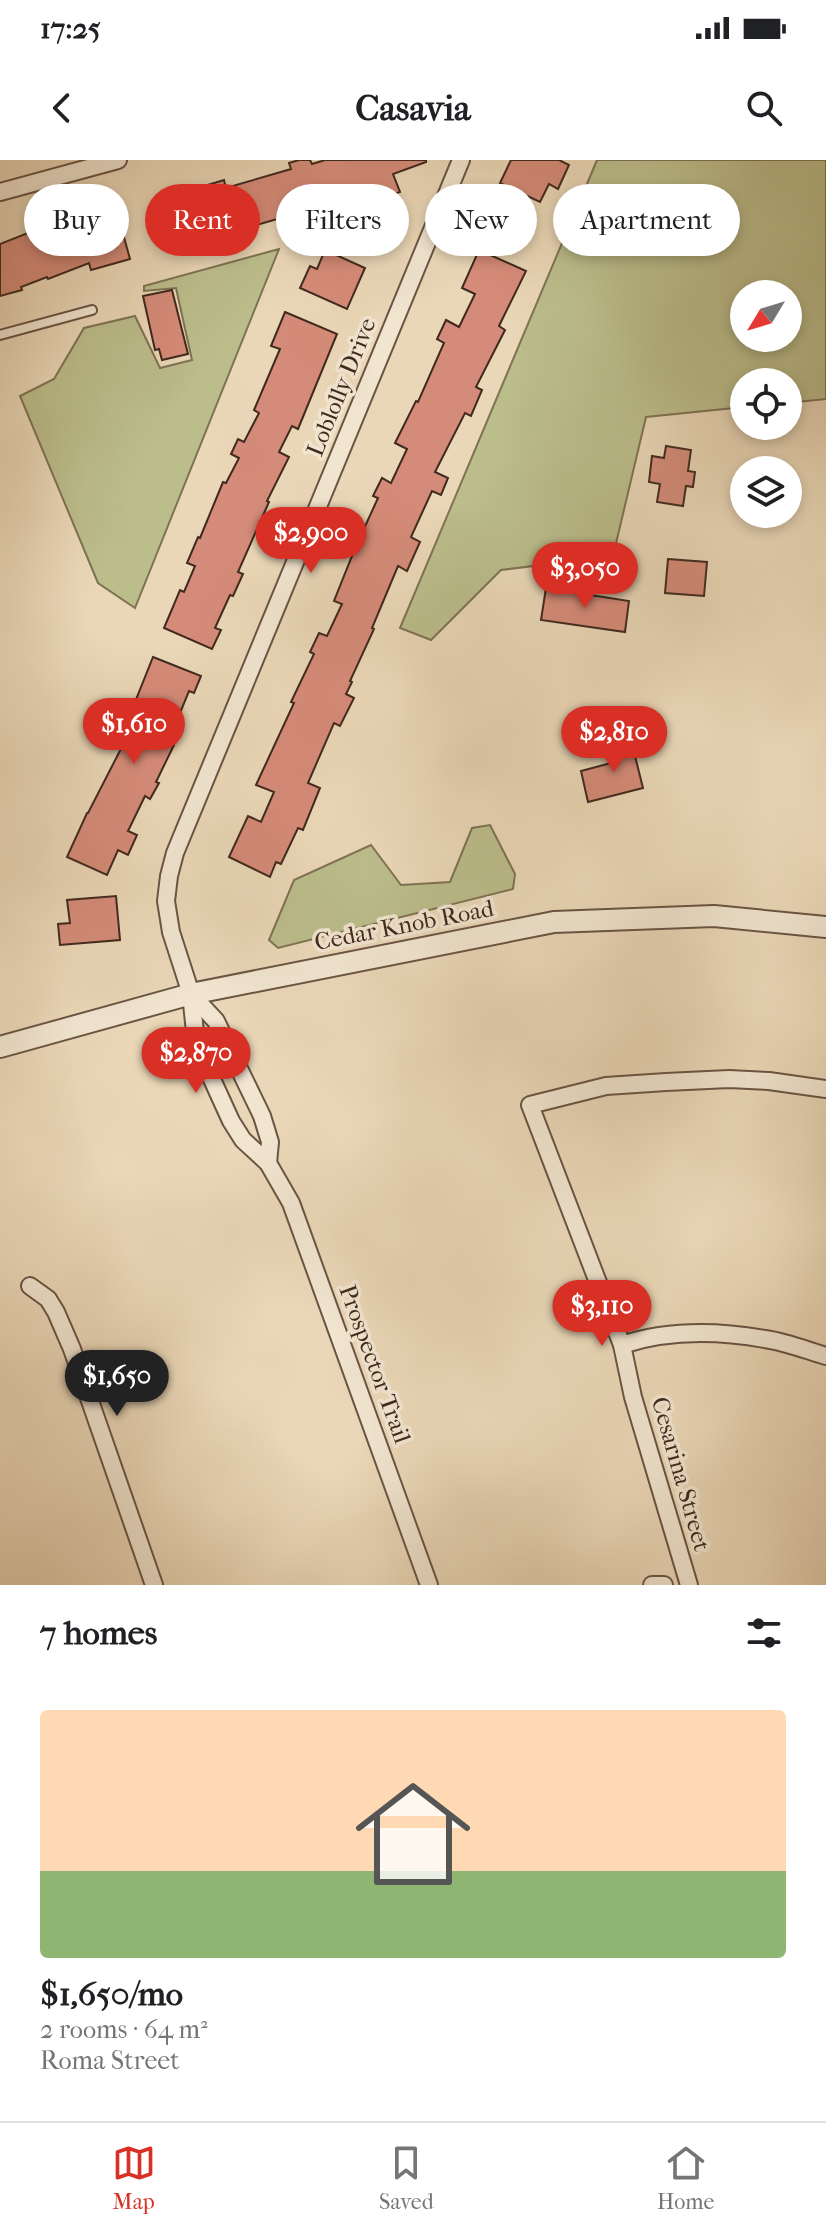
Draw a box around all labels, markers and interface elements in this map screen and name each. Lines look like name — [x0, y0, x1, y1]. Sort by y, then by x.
text: 17:25 — [40, 11, 101, 46]
icon: back — [40, 86, 84, 130]
icon: search — [742, 86, 786, 130]
text: Casavia — [355, 87, 471, 129]
chip: Buy — [24, 184, 129, 256]
chip: Rent — [145, 184, 260, 256]
chip: Filters — [276, 184, 409, 256]
chip: New — [425, 184, 537, 256]
chip: Apartment — [553, 184, 740, 256]
north arrow — [730, 280, 802, 352]
map controls — [730, 280, 802, 528]
street label: Loblolly Drive — [301, 314, 382, 460]
button: locate — [730, 368, 802, 440]
button: layers — [730, 456, 802, 528]
pin: $2,900 — [246, 507, 376, 575]
text: $2,900 — [274, 517, 348, 548]
pin: $3,050 — [520, 542, 650, 610]
text: $3,050 — [550, 552, 620, 583]
pin: $1,610 — [69, 698, 199, 766]
pin: $2,810 — [549, 706, 679, 774]
text: $1,610 — [101, 708, 167, 739]
text: $2,810 — [579, 716, 649, 747]
street label: Cedar Knob Road — [312, 894, 497, 956]
pin: $2,870 — [131, 1027, 261, 1095]
text: $2,870 — [160, 1037, 232, 1068]
pin: $3,110 — [537, 1280, 667, 1348]
street label: Prospector Trail — [333, 1281, 417, 1447]
text: $3,110 — [570, 1290, 634, 1321]
pin: $1,650 — [52, 1350, 182, 1418]
text: $1,650 — [83, 1360, 151, 1391]
street label: Cesarina Street — [646, 1394, 716, 1555]
icon: filters — [742, 1611, 786, 1655]
text: 7 homes — [40, 1613, 157, 1653]
icon: home — [341, 1762, 485, 1906]
text: $1,650/mo — [40, 1974, 183, 2014]
text: 2 rooms · 64 m² — [40, 2014, 208, 2045]
text: Roma Street — [40, 2045, 179, 2076]
tab: Map — [112, 2141, 156, 2215]
tab: Saved — [379, 2141, 434, 2215]
tab: Home — [657, 2141, 714, 2215]

